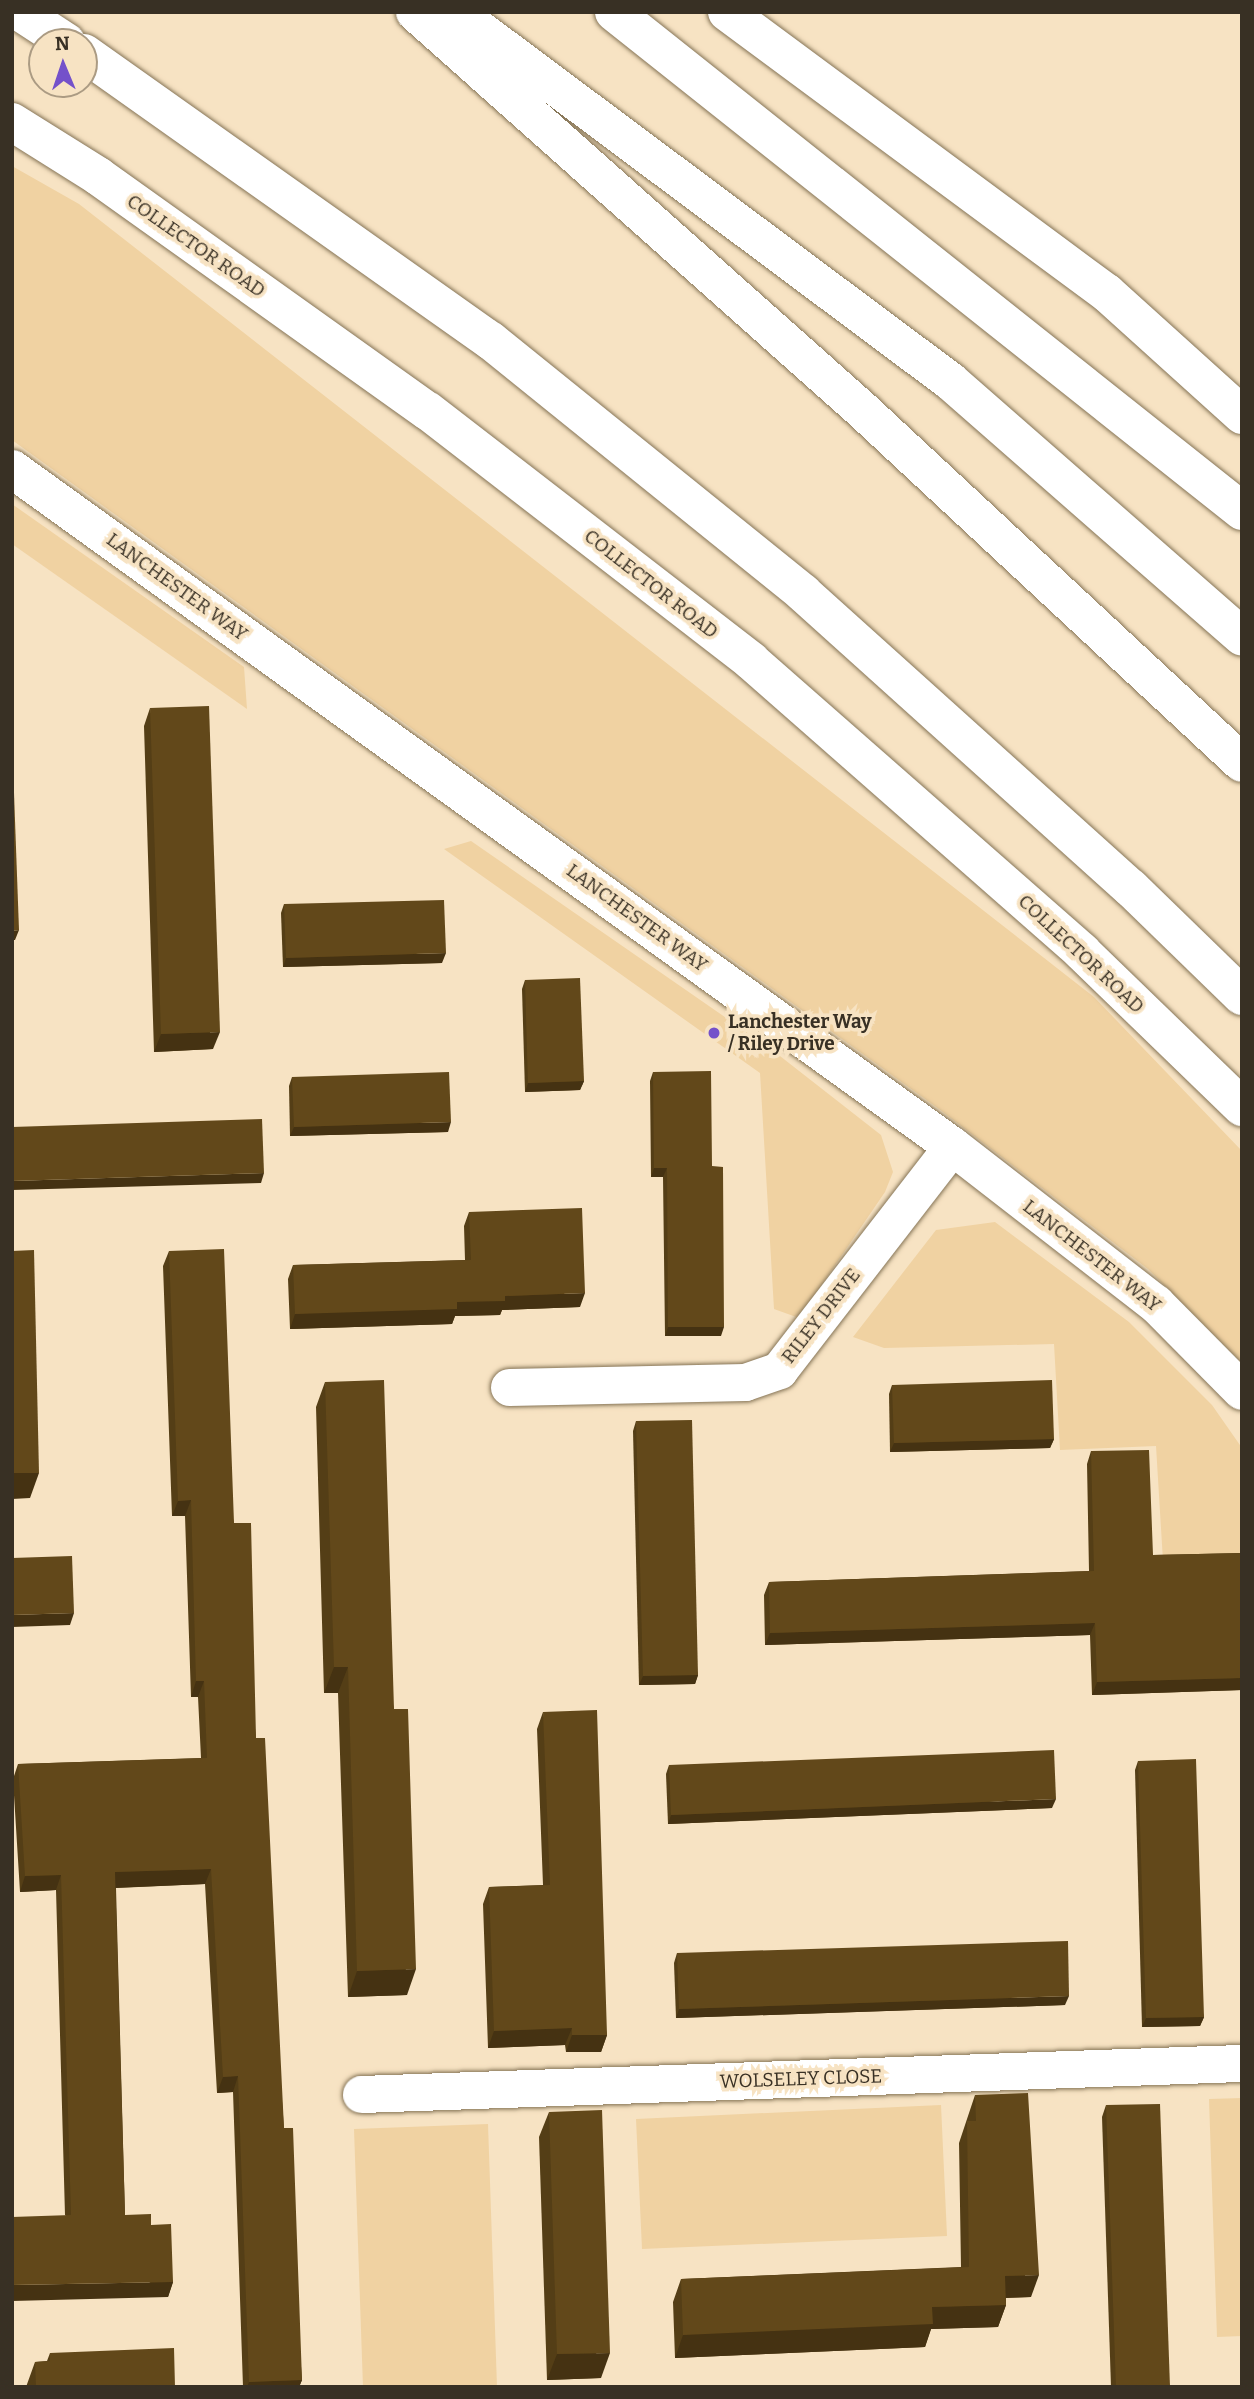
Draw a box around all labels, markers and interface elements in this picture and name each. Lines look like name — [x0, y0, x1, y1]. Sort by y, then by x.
north arrow — [28, 28, 98, 98]
text: N — [55, 32, 70, 55]
street label: COLLECTOR ROAD — [123, 190, 269, 302]
street label: COLLECTOR ROAD — [580, 525, 722, 643]
street label: LANCHESTER WAY — [102, 528, 252, 646]
street label: LANCHESTER WAY — [562, 859, 712, 977]
street label: COLLECTOR ROAD — [1013, 890, 1149, 1018]
place label: Lanchester Way / Riley Drive — [728, 1011, 872, 1055]
marker: Lanchester Way / Riley Drive — [706, 1025, 722, 1041]
street label: LANCHESTER WAY — [1018, 1195, 1166, 1317]
street label: RILEY DRIVE — [777, 1264, 865, 1368]
street label: WOLSELEY CLOSE — [720, 2065, 882, 2093]

